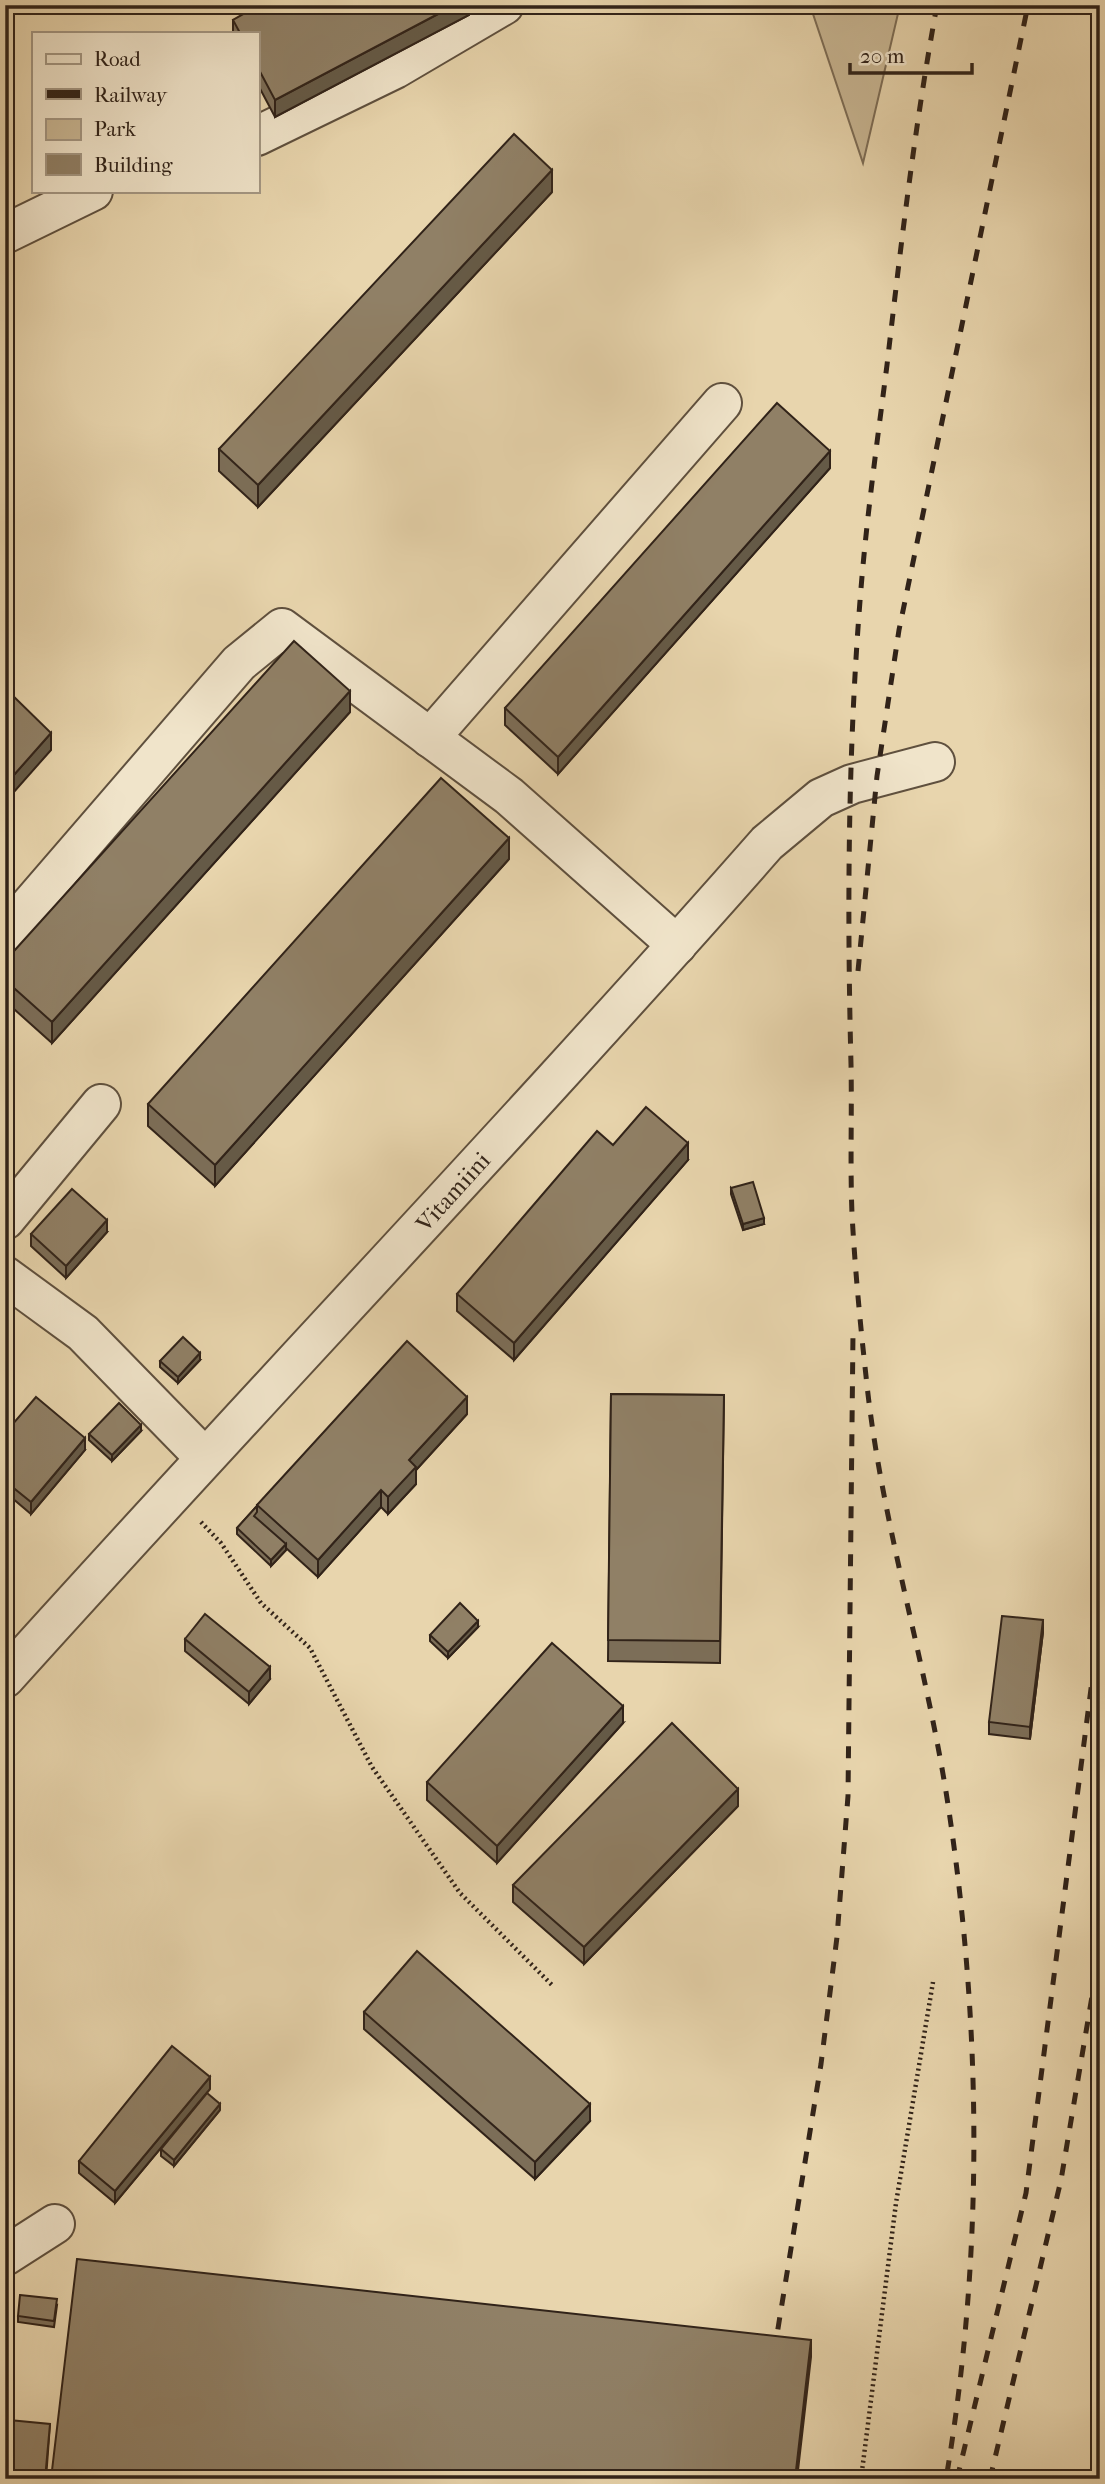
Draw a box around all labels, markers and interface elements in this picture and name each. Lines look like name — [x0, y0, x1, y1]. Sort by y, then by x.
legend — [32, 32, 259, 192]
scale bar — [850, 32, 972, 76]
text: 20 m — [860, 44, 905, 68]
text: Road — [94, 47, 141, 71]
text: Railway — [94, 83, 168, 107]
text: Park — [94, 117, 136, 141]
text: Building — [94, 153, 173, 177]
street label: Vitamiini — [409, 1146, 496, 1238]

